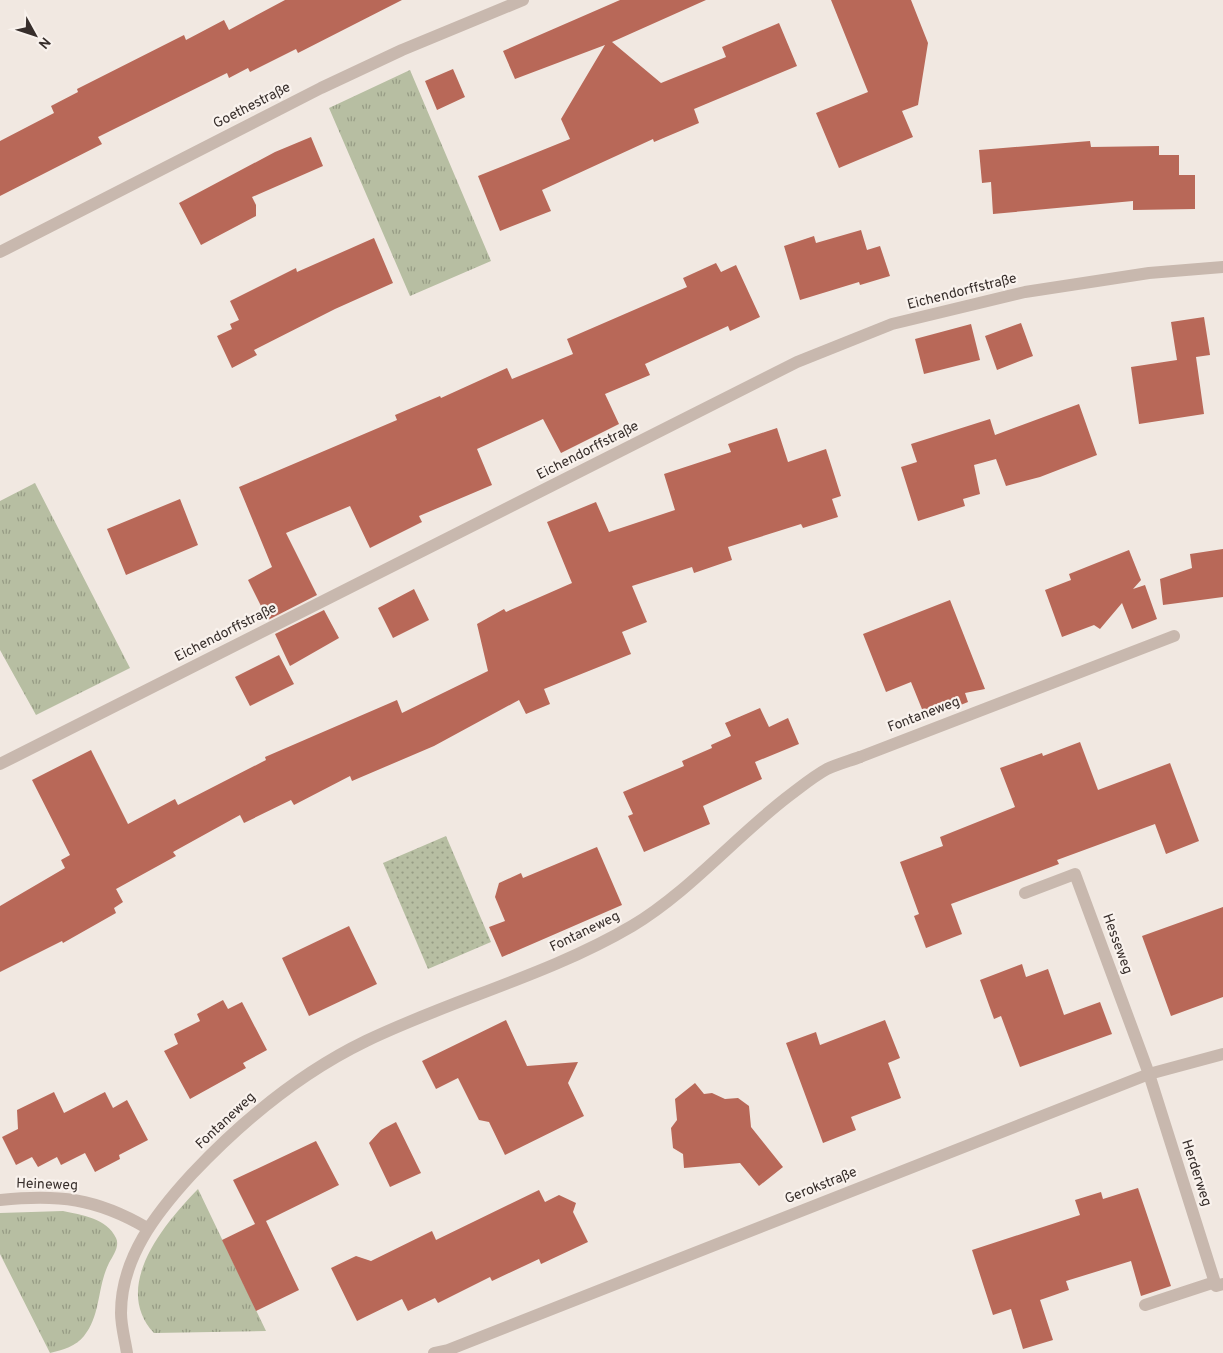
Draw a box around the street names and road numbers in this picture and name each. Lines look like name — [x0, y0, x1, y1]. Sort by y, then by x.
street label: Goethestraße — [210, 79, 294, 133]
street label: Eichendorffstraße — [905, 270, 1019, 314]
street label: Eichendorffstraße — [534, 418, 642, 484]
street label: Eichendorffstraße — [172, 600, 280, 666]
street label: Fontaneweg — [886, 693, 962, 737]
street label: Fontaneweg — [547, 908, 623, 956]
street label: Hesseweg — [1098, 911, 1136, 977]
street label: Fontaneweg — [192, 1089, 260, 1153]
street label: Herderweg — [1177, 1137, 1215, 1209]
street label: Gerokstraße — [782, 1164, 860, 1208]
street label: Heineweg — [16, 1175, 78, 1195]

